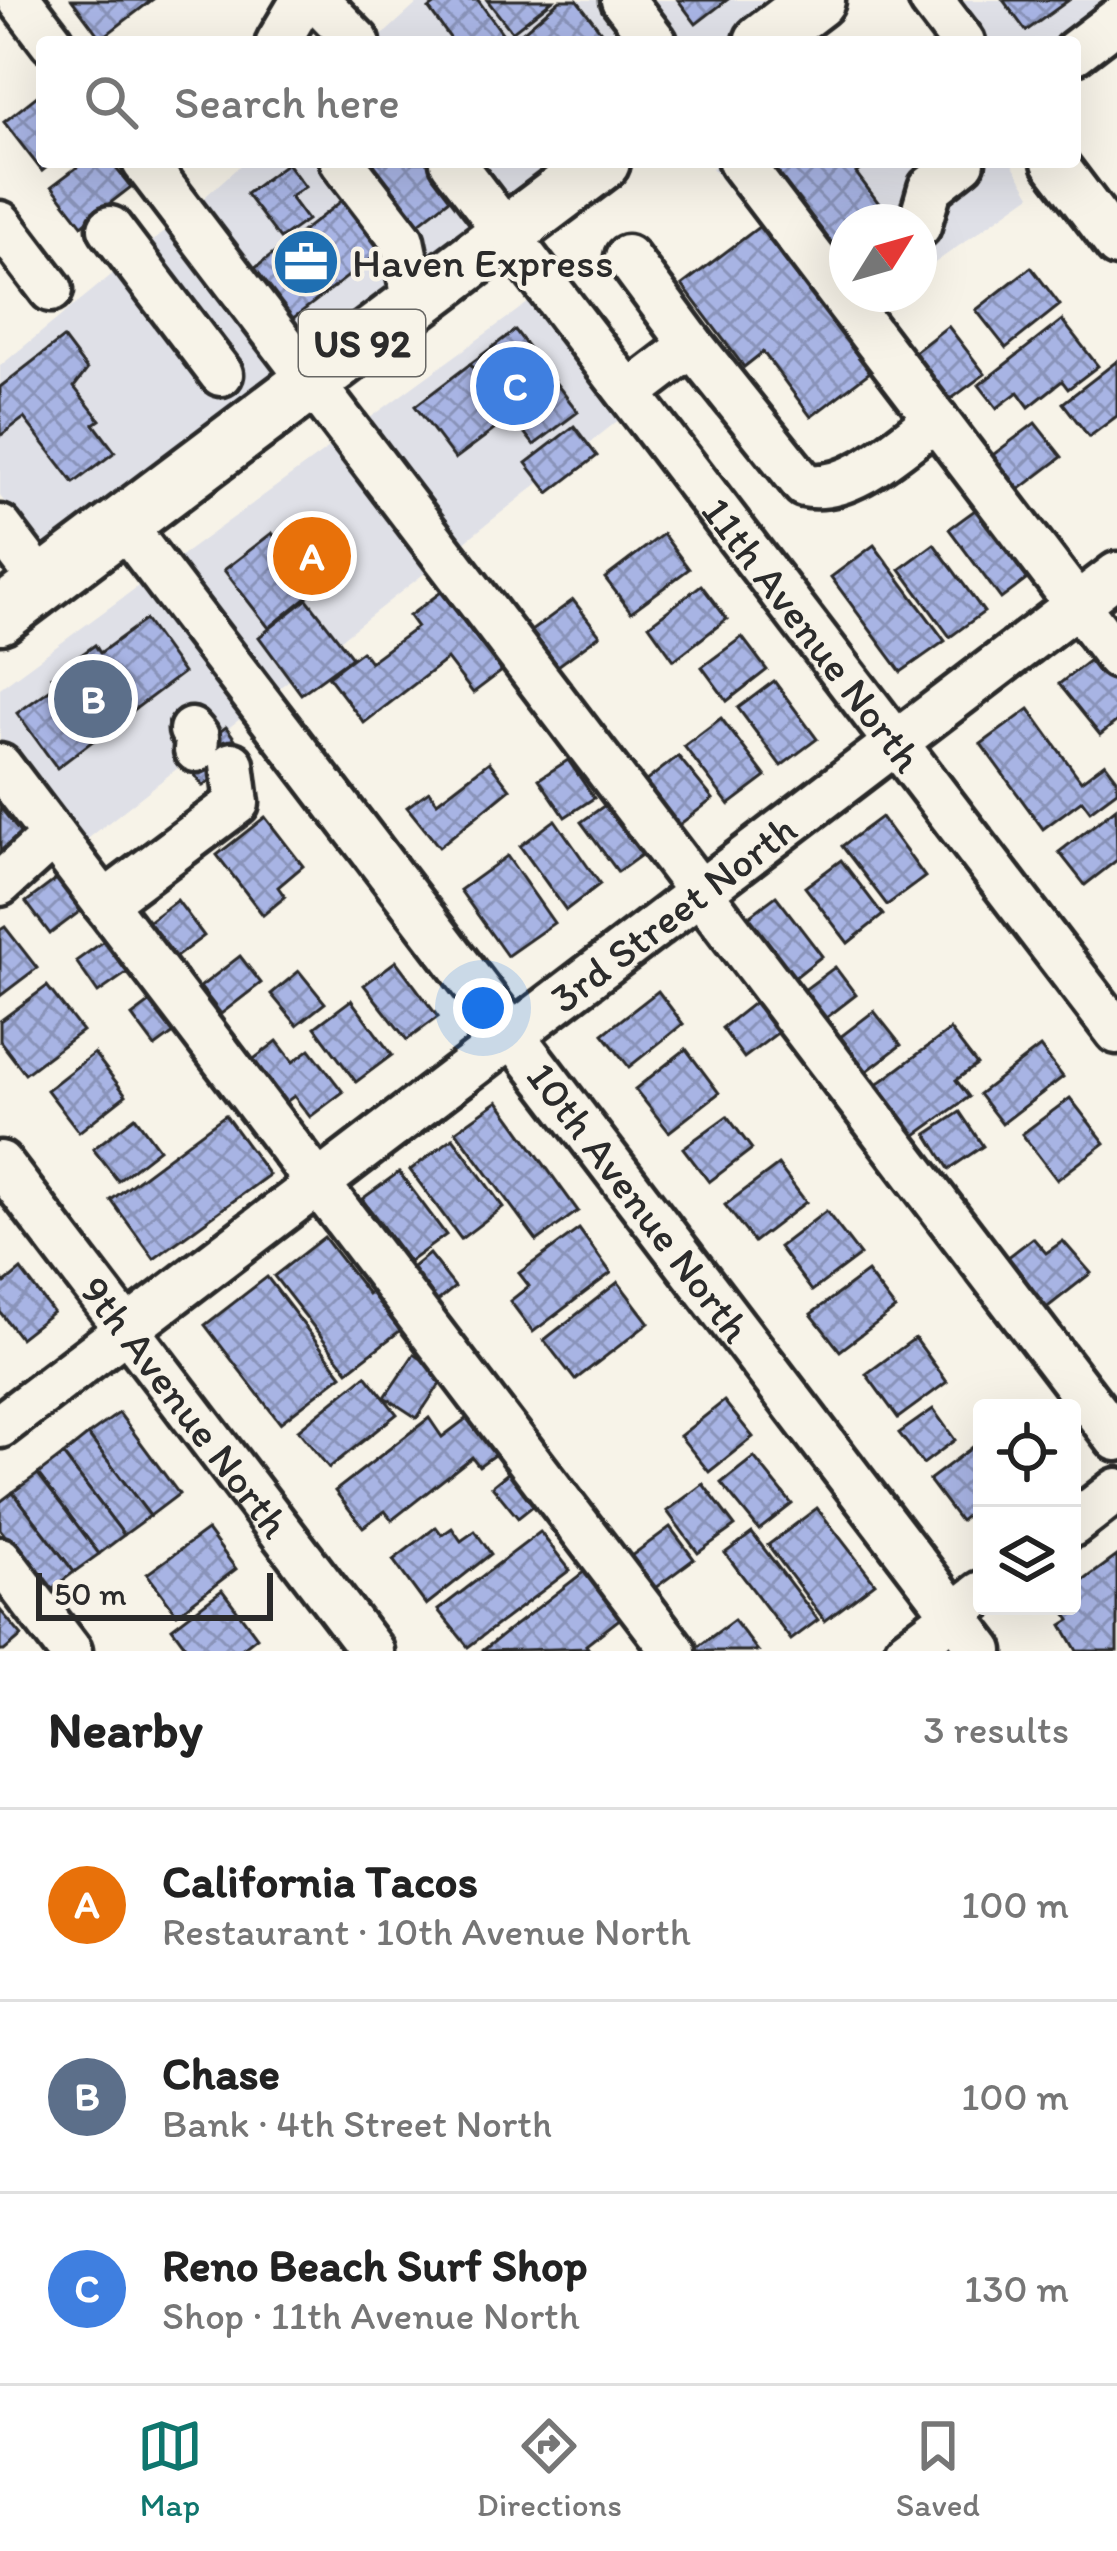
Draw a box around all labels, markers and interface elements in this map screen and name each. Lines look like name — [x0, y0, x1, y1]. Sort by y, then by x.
search box — [36, 36, 1081, 168]
icon: search — [78, 69, 144, 135]
text: Search here — [174, 75, 400, 129]
north arrow — [829, 204, 937, 312]
office icon: Haven Express — [271, 227, 341, 297]
place label: Haven Express — [352, 237, 614, 288]
road number: US 92 — [299, 310, 425, 376]
pin: C — [476, 341, 554, 431]
street label: 11th Avenue North — [691, 487, 934, 782]
pin: A — [273, 511, 351, 601]
pin: B — [54, 654, 132, 744]
street label: 3rd Street North — [540, 803, 806, 1023]
your location — [453, 978, 513, 1038]
street label: 10th Avenue North — [516, 1052, 762, 1352]
street label: 9th Avenue North — [69, 1266, 301, 1548]
map controls — [973, 1399, 1081, 1615]
button: locate — [973, 1399, 1081, 1507]
button: layers — [973, 1507, 1081, 1615]
scale bar — [36, 1567, 273, 1620]
text: 50 m — [54, 1574, 127, 1613]
text: Nearby — [48, 1699, 203, 1760]
text: 3 results — [923, 1706, 1069, 1753]
text: California Tacos — [162, 1854, 478, 1908]
text: A — [75, 1881, 99, 1928]
text: 100 m — [961, 1881, 1069, 1928]
text: Restaurant · 10th Avenue North — [162, 1908, 691, 1955]
text: Chase — [162, 2046, 280, 2100]
text: B — [74, 2073, 100, 2120]
text: 100 m — [961, 2073, 1069, 2120]
text: Bank · 4th Street North — [162, 2100, 552, 2147]
text: Reno Beach Surf Shop — [162, 2238, 588, 2292]
text: C — [74, 2265, 100, 2312]
text: 130 m — [964, 2265, 1069, 2312]
text: Shop · 11th Avenue North — [162, 2292, 580, 2339]
tab: Map — [137, 2413, 203, 2524]
tab: Directions — [477, 2413, 622, 2524]
tab: Saved — [896, 2413, 980, 2524]

